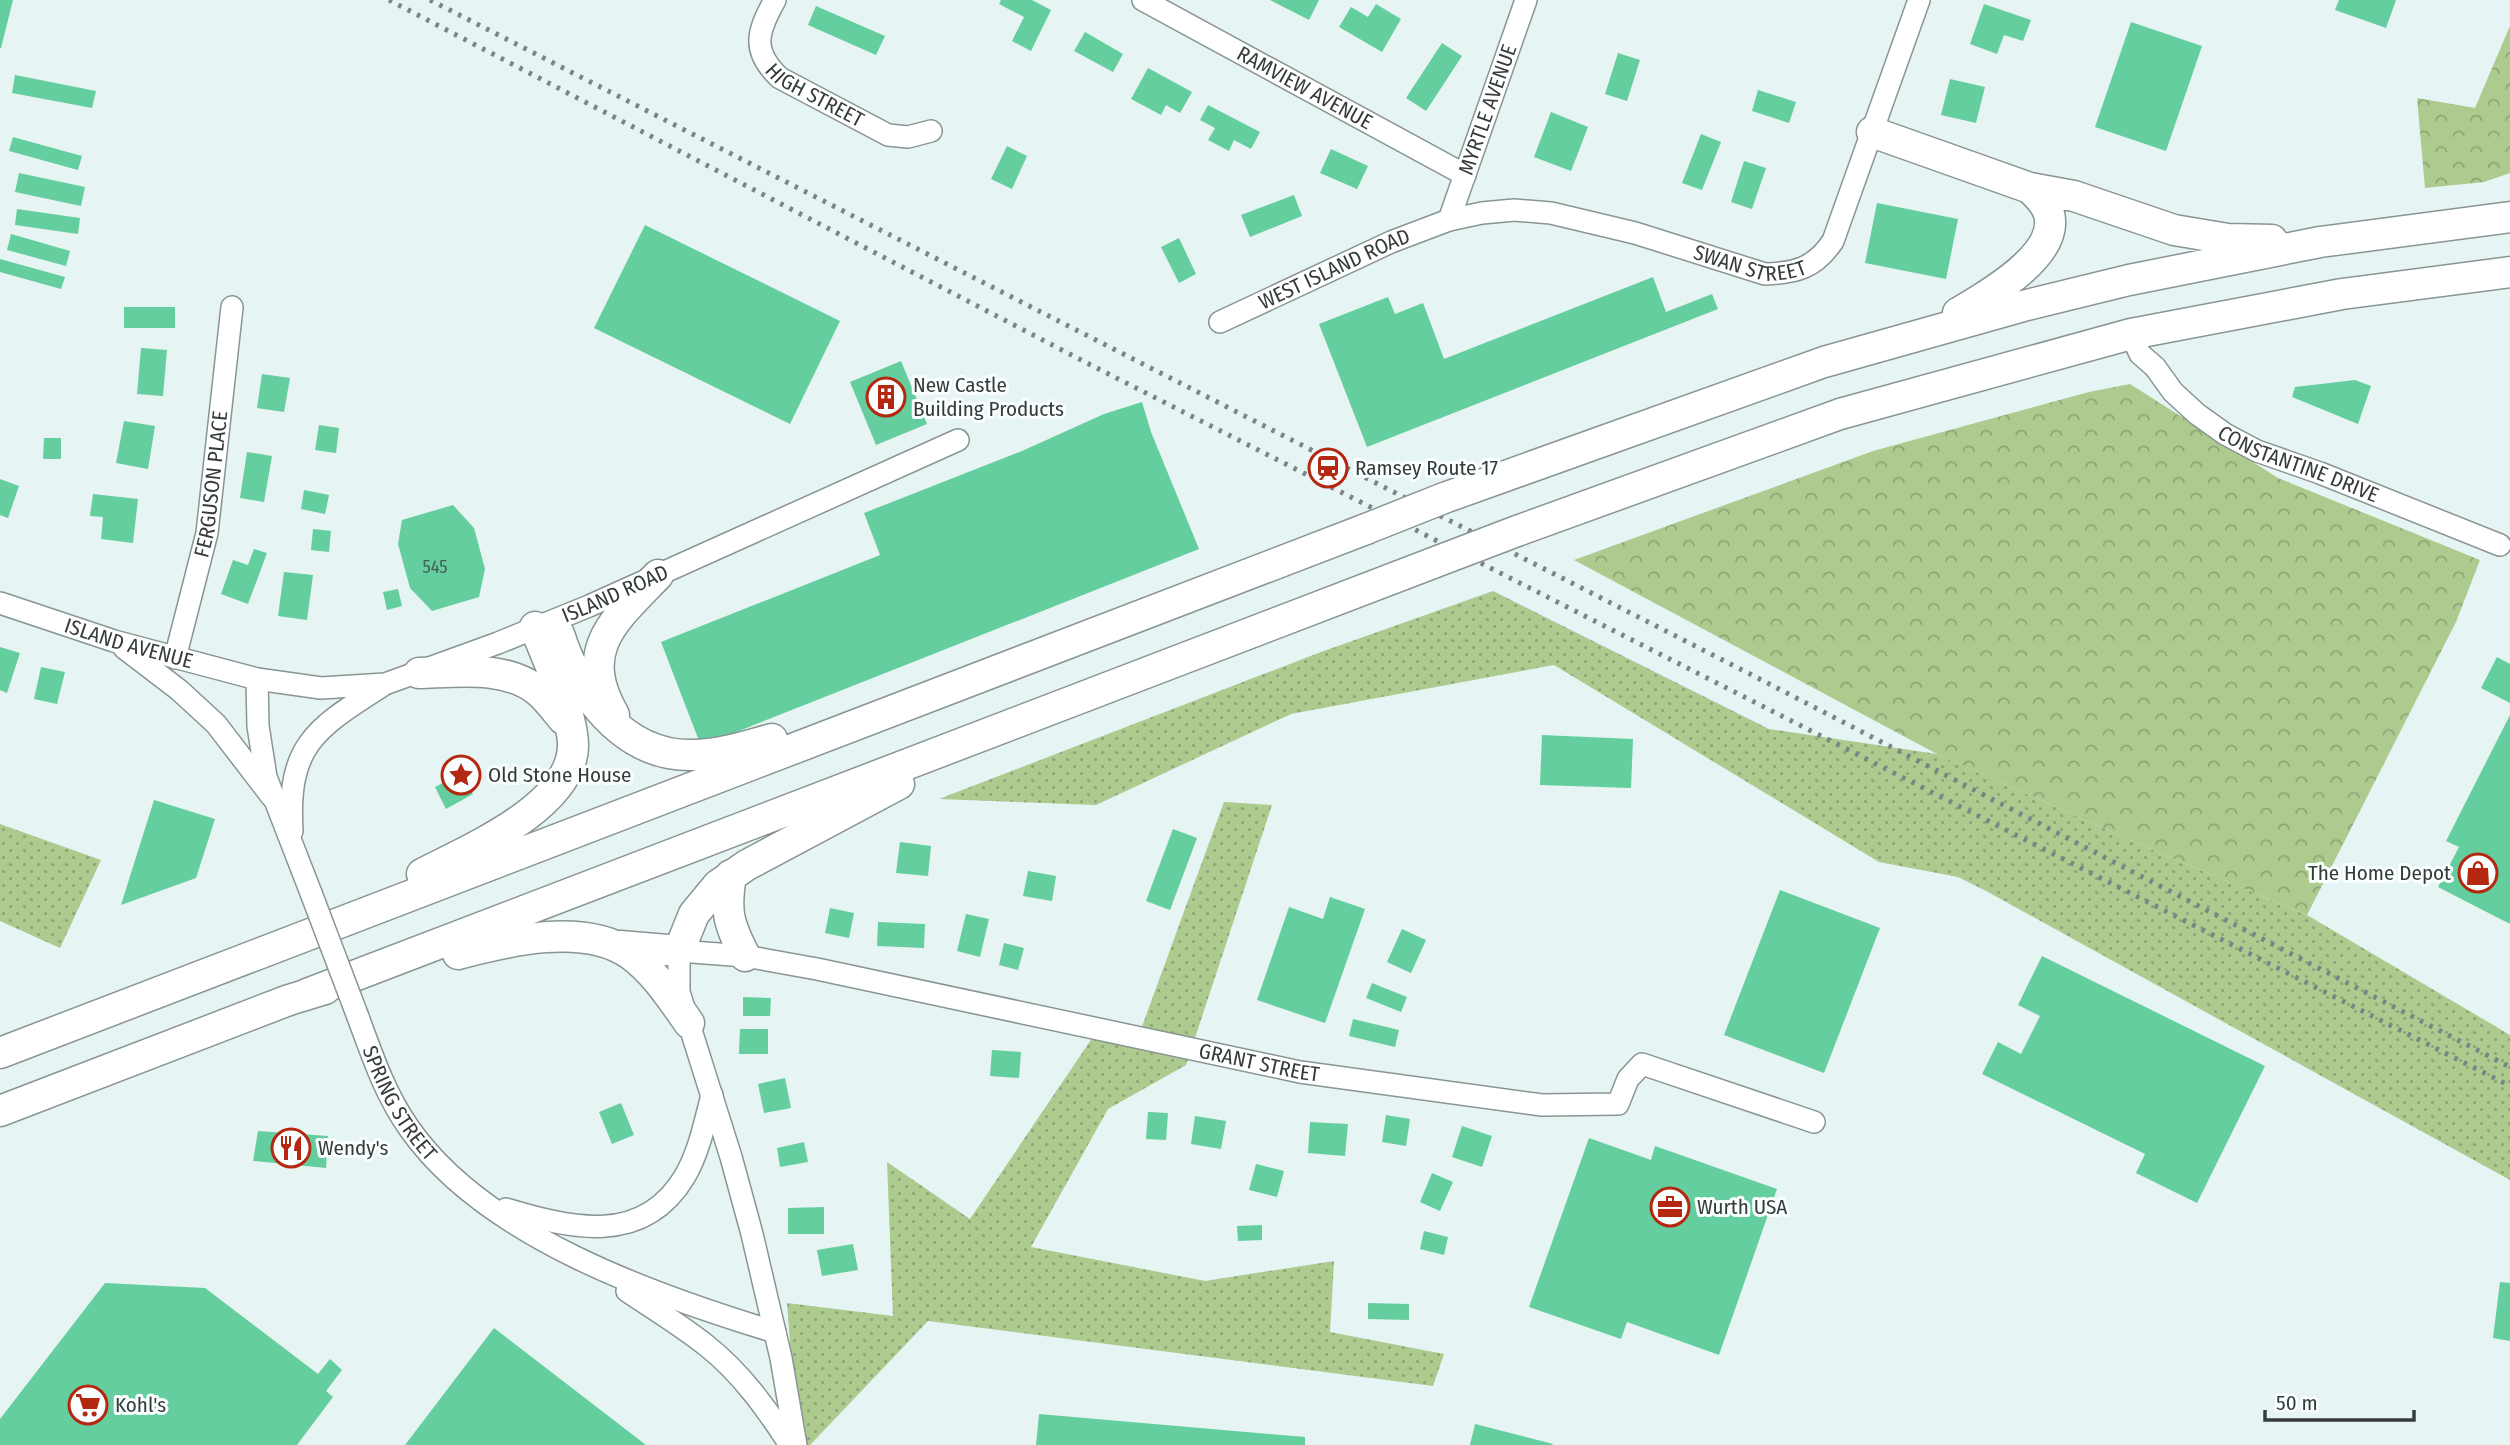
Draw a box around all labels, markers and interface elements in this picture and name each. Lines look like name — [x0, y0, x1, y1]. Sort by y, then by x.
street label: RAMVIEW AVENUE — [1232, 41, 1377, 135]
street label: MYRTLE AVENUE — [1453, 41, 1522, 178]
street label: HIGH STREET — [759, 58, 868, 133]
street label: WEST ISLAND ROAD — [1254, 223, 1413, 315]
street label: SWAN STREET — [1690, 239, 1810, 287]
place label: New Castle Building Products — [913, 372, 1064, 422]
building icon: New Castle Building Products — [865, 376, 907, 418]
street label: FERGUSON PLACE — [188, 409, 233, 560]
street label: CONSTANTINE DRIVE — [2212, 420, 2383, 508]
station icon: Ramsey Route 17 — [1307, 447, 1349, 489]
place label: Ramsey Route 17 — [1355, 455, 1498, 481]
house number: 545 — [422, 556, 448, 578]
street label: ISLAND ROAD — [558, 559, 672, 629]
street label: ISLAND AVENUE — [61, 612, 196, 674]
place icon: Old Stone House — [440, 754, 482, 796]
place label: Old Stone House — [488, 762, 631, 788]
shop icon: The Home Depot — [2457, 852, 2499, 894]
place label: The Home Depot — [2308, 860, 2451, 886]
street label: GRANT STREET — [1197, 1038, 1321, 1088]
street label: SPRING STREET — [357, 1042, 443, 1166]
restaurant icon: Wendy's — [270, 1127, 312, 1169]
place label: Wendy's — [318, 1135, 389, 1161]
office icon: Wurth USA — [1649, 1186, 1691, 1228]
place label: Wurth USA — [1697, 1194, 1787, 1220]
scale bar — [2265, 1378, 2414, 1422]
supermarket icon: Kohl's — [67, 1384, 109, 1426]
text: 50 m — [2276, 1390, 2318, 1416]
place label: Kohl's — [115, 1392, 166, 1418]

